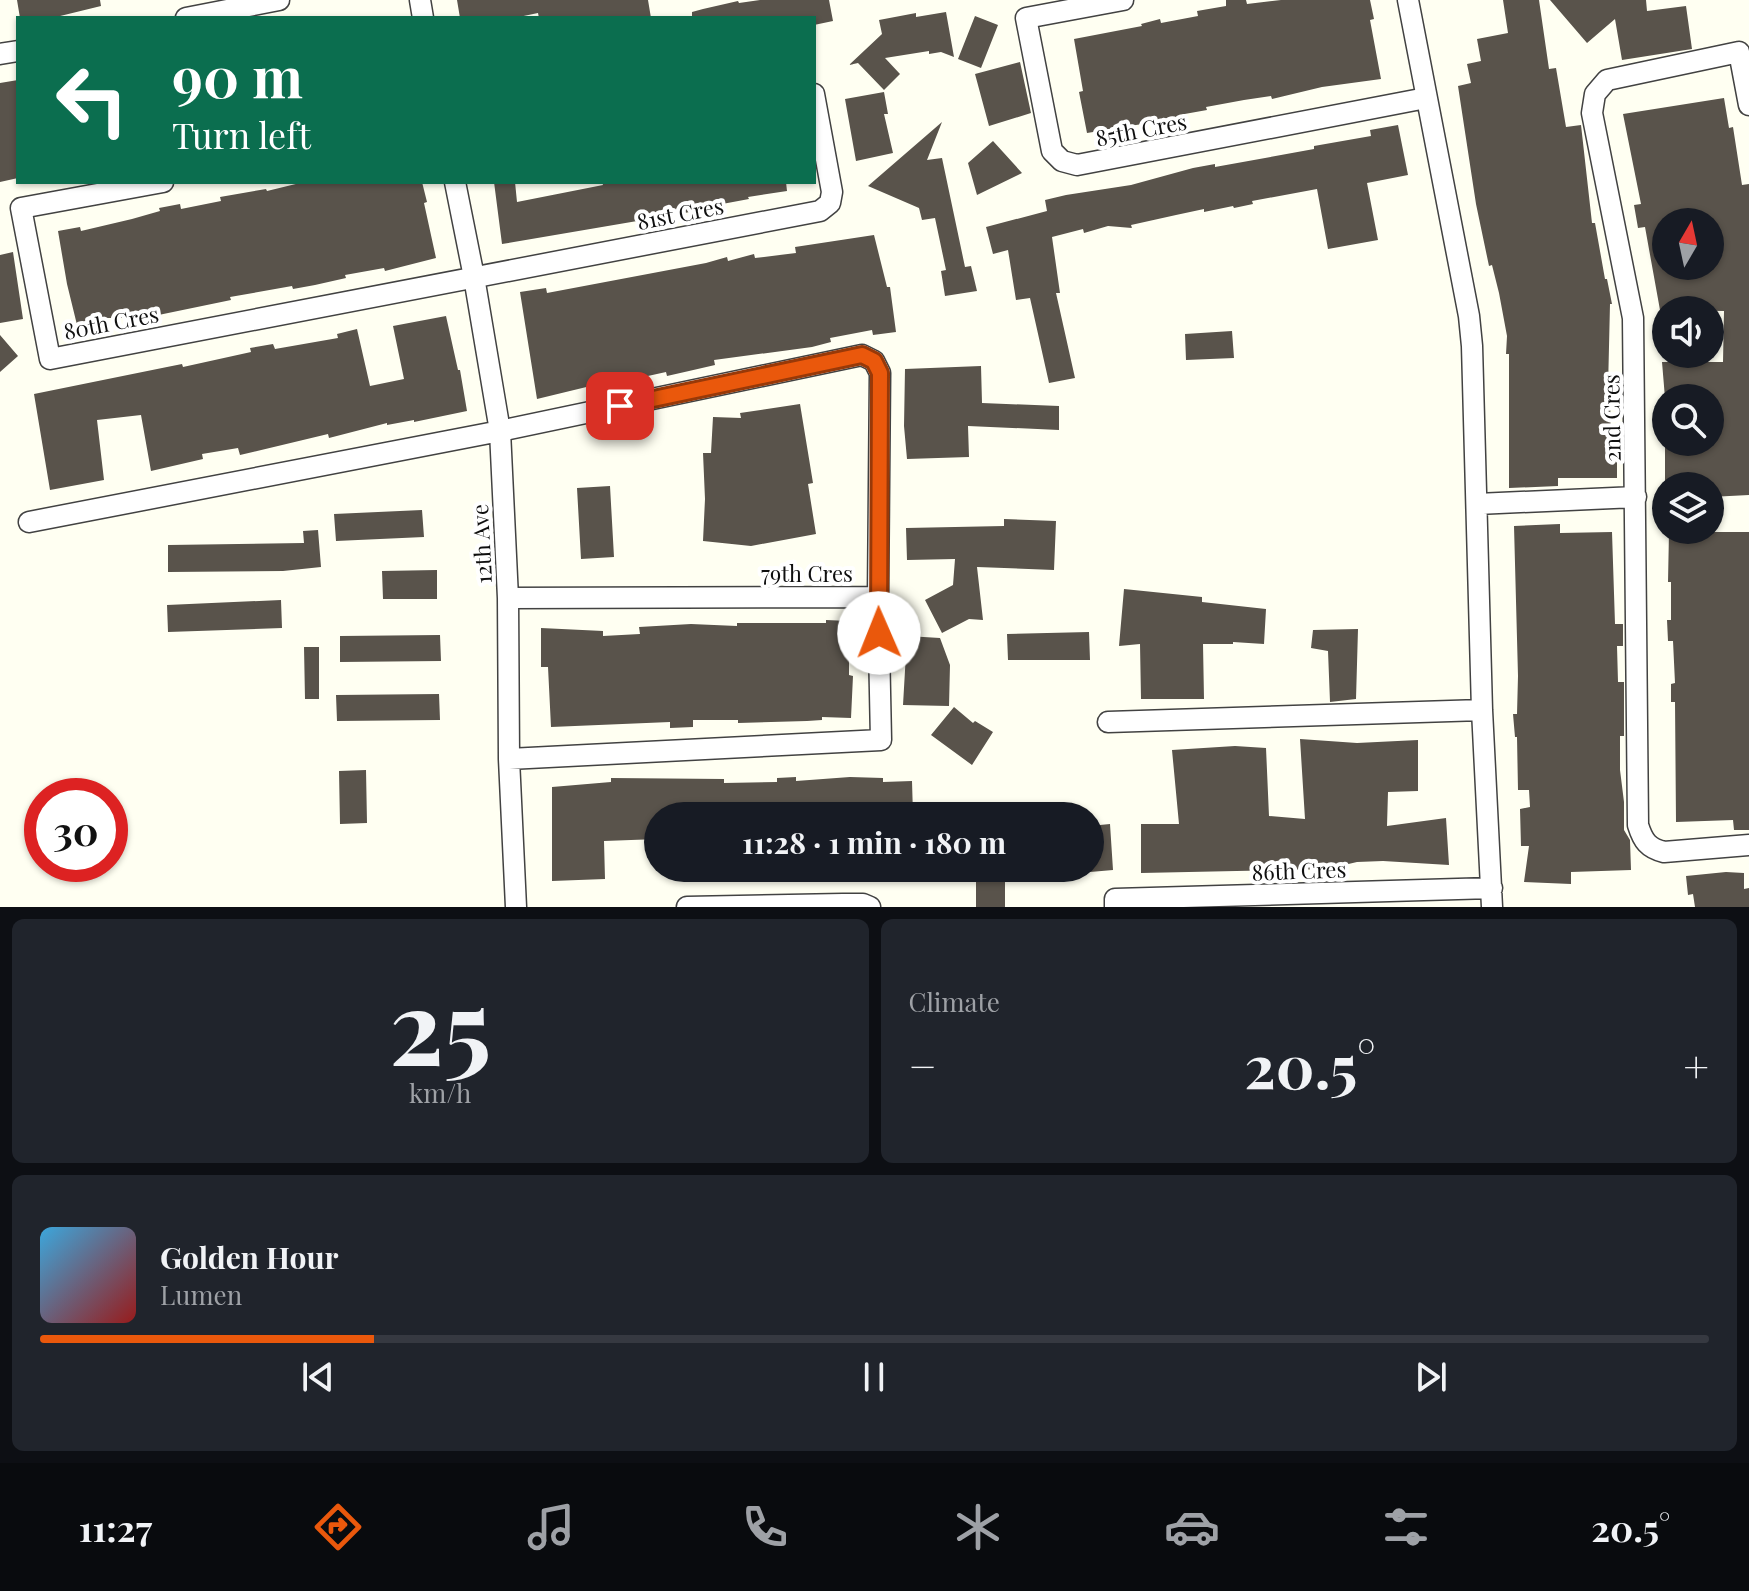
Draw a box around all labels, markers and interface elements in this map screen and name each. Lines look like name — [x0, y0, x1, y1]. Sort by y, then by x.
text: 90 m — [172, 38, 303, 113]
icon: left — [40, 48, 144, 152]
street label: 85th Cres — [1093, 105, 1189, 153]
text: Turn left — [172, 110, 311, 158]
street label: 81st Cres — [634, 190, 726, 236]
north arrow — [1652, 208, 1724, 280]
map controls — [1652, 208, 1724, 544]
button: sound — [1652, 296, 1724, 368]
street label: 80th Cres — [61, 298, 161, 346]
pin — [586, 372, 654, 440]
street label: 2nd Cres — [1595, 374, 1627, 462]
icon: arrive — [598, 384, 642, 428]
button: search — [1652, 384, 1724, 456]
button: layers — [1652, 472, 1724, 544]
street label: 12th Ave — [464, 503, 498, 585]
street label: 79th Cres — [761, 558, 853, 588]
position arrow — [837, 591, 921, 675]
speed limit sign: 30 — [24, 778, 128, 882]
text: 11:28 · 1 min · 180 m — [742, 822, 1006, 862]
street label: 86th Cres — [1251, 853, 1347, 887]
text: 25 — [389, 953, 491, 1092]
text: Climate — [909, 984, 1000, 1019]
text: 20.5° — [1244, 1024, 1376, 1104]
text: − — [909, 1035, 937, 1094]
text: + — [1683, 1035, 1709, 1094]
text: km/h — [409, 1075, 471, 1110]
text: Golden Hour — [160, 1237, 339, 1277]
text: Lumen — [160, 1277, 242, 1312]
icon: previous — [296, 1355, 340, 1399]
icon: pause — [852, 1355, 896, 1399]
icon: next — [1409, 1355, 1453, 1399]
icon: directions — [310, 1499, 366, 1555]
icon: music — [523, 1499, 579, 1555]
icon: phone — [737, 1499, 793, 1555]
icon: climate — [950, 1499, 1006, 1555]
icon: car — [1164, 1499, 1220, 1555]
icon: filters — [1378, 1499, 1434, 1555]
text: 11:27 — [79, 1503, 152, 1551]
text: 20.5° — [1591, 1503, 1670, 1551]

